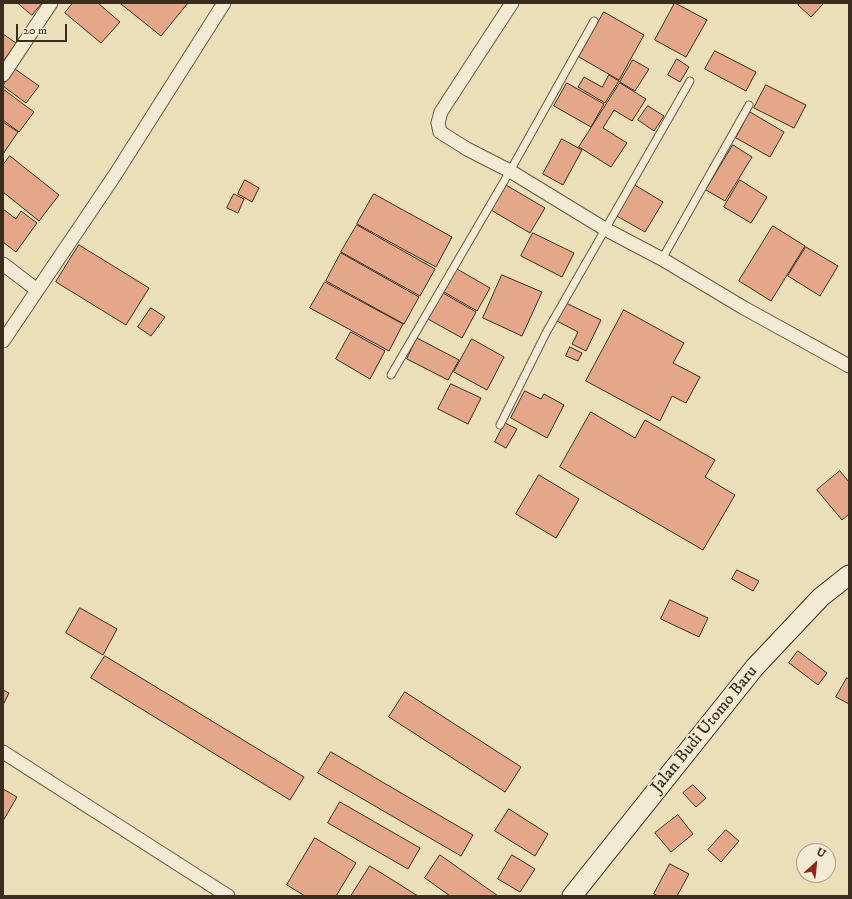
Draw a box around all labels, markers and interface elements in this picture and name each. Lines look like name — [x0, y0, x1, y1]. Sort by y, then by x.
scale bar — [18, 16, 69, 42]
text: 20 m — [23, 23, 47, 38]
street label: Jalan Budi Utomo Baru — [647, 662, 763, 798]
north arrow — [796, 843, 836, 883]
text: U — [814, 845, 828, 861]

